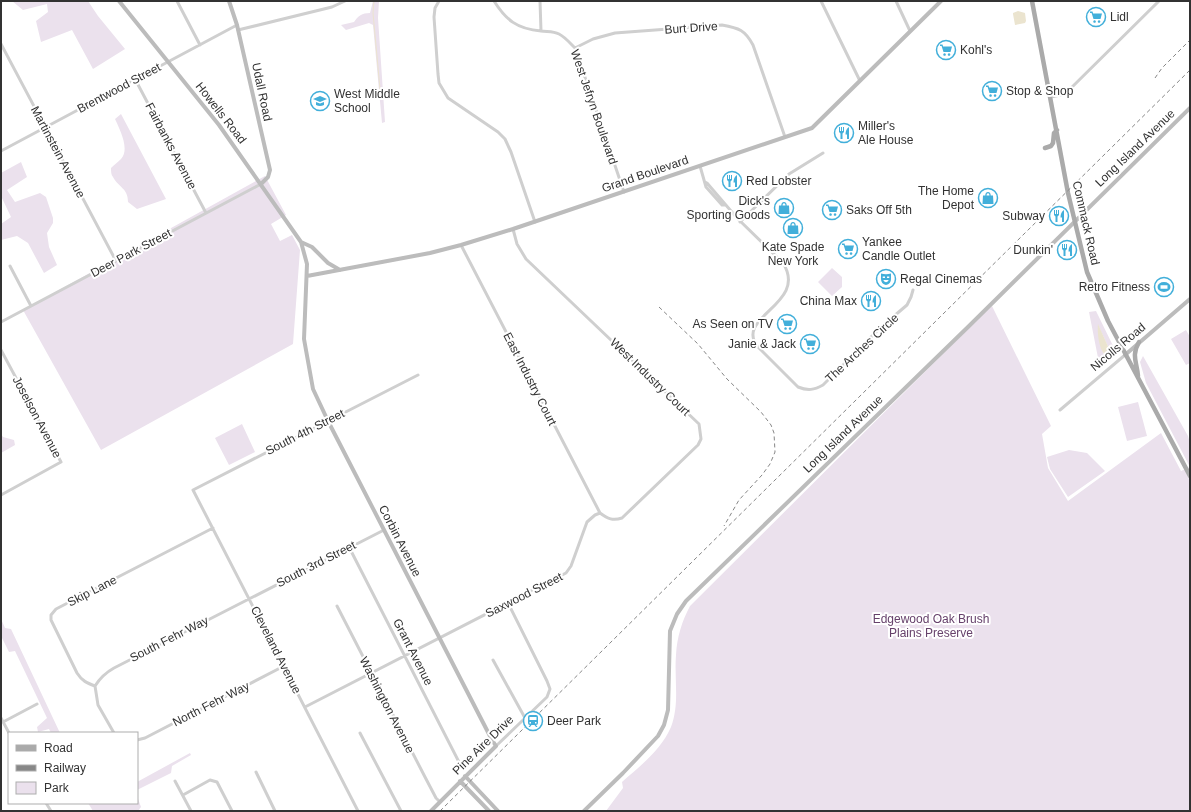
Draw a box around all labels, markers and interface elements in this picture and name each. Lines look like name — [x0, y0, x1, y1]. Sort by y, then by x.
supermarket icon: Lidl — [1085, 6, 1107, 28]
place label: Lidl — [1110, 10, 1129, 24]
street label: Burt Drive — [664, 19, 718, 37]
supermarket icon: Kohl's — [935, 39, 957, 61]
place label: Kohl's — [960, 43, 992, 57]
street label: West Jefryn Boulevard — [568, 48, 620, 166]
street label: Brentwood Street — [75, 60, 164, 116]
street label: Udall Road — [249, 62, 275, 122]
street label: Howells Road — [193, 80, 249, 146]
supermarket icon: Stop & Shop — [981, 80, 1003, 102]
place label: Stop & Shop — [1006, 84, 1074, 98]
place label: West Middle School — [334, 87, 400, 115]
school or university icon: West Middle School — [309, 90, 331, 112]
street label: Fairbanks Avenue — [142, 100, 200, 192]
street label: Martinstein Avenue — [28, 104, 88, 201]
street label: Long Island Avenue — [1092, 106, 1178, 190]
place label: Miller's Ale House — [858, 119, 914, 147]
restaurant icon: Miller's Ale House — [833, 122, 855, 144]
street label: Grand Boulevard — [600, 153, 690, 195]
restaurant icon: Red Lobster — [721, 170, 743, 192]
place label: Red Lobster — [746, 174, 811, 188]
street label: Commack Road — [1070, 180, 1102, 266]
place label: The Home Depot — [918, 184, 975, 212]
shop icon: The Home Depot — [977, 187, 999, 209]
place label: Dick's Sporting Goods — [687, 194, 770, 222]
shop icon: Dick's Sporting Goods — [773, 197, 795, 219]
supermarket icon: Saks Off 5th — [821, 199, 843, 221]
place label: Saks Off 5th — [846, 203, 912, 217]
restaurant icon: Subway — [1048, 205, 1070, 227]
place label: Subway — [1002, 209, 1045, 223]
shop icon: Kate Spade New York — [782, 217, 804, 239]
street label: Deer Park Street — [88, 226, 174, 280]
place label: Yankee Candle Outlet — [862, 235, 936, 263]
supermarket icon: Yankee Candle Outlet — [837, 238, 859, 260]
restaurant icon: Dunkin' — [1056, 239, 1078, 261]
place label: Kate Spade New York — [762, 240, 825, 268]
place label: Dunkin' — [1013, 243, 1053, 257]
theatre icon: Regal Cinemas — [875, 268, 897, 290]
place label: Regal Cinemas — [900, 272, 982, 286]
sports icon: Retro Fitness — [1153, 276, 1175, 298]
place label: Retro Fitness — [1079, 280, 1150, 294]
restaurant icon: China Max — [860, 290, 882, 312]
place label: China Max — [800, 294, 857, 308]
street label: The Arches Circle — [823, 310, 902, 385]
supermarket icon: As Seen on TV — [776, 313, 798, 335]
place label: As Seen on TV — [693, 317, 773, 331]
street label: Nicolls Road — [1088, 320, 1148, 374]
street label: East Industry Court — [500, 330, 560, 429]
supermarket icon: Janie & Jack — [799, 333, 821, 355]
street label: West Industry Court — [607, 335, 693, 419]
place label: Janie & Jack — [728, 337, 797, 351]
street label: Joselson Avenue — [10, 374, 65, 461]
street label: Long Island Avenue — [800, 392, 886, 476]
street label: South 4th Street — [263, 406, 347, 458]
street label: Corbin Avenue — [376, 503, 424, 579]
street label: South 3rd Street — [274, 538, 359, 590]
street label: Saxwood Street — [483, 569, 566, 620]
street label: Skip Lane — [65, 572, 119, 609]
street label: Cleveland Avenue — [248, 604, 304, 696]
park label: Edgewood Oak Brush Plains Preserve — [873, 612, 989, 640]
street label: South Fehr Way — [127, 613, 211, 665]
street label: Grant Avenue — [390, 616, 436, 688]
street label: Washington Avenue — [357, 655, 417, 756]
street label: North Fehr Way — [170, 679, 252, 729]
station icon: Deer Park — [522, 710, 544, 732]
street label: Pine Aire Drive — [450, 712, 517, 778]
place label: Deer Park — [547, 714, 602, 728]
legend — [8, 732, 138, 804]
text: Road — [44, 741, 73, 755]
text: Railway — [44, 761, 86, 775]
text: Park — [44, 781, 70, 795]

